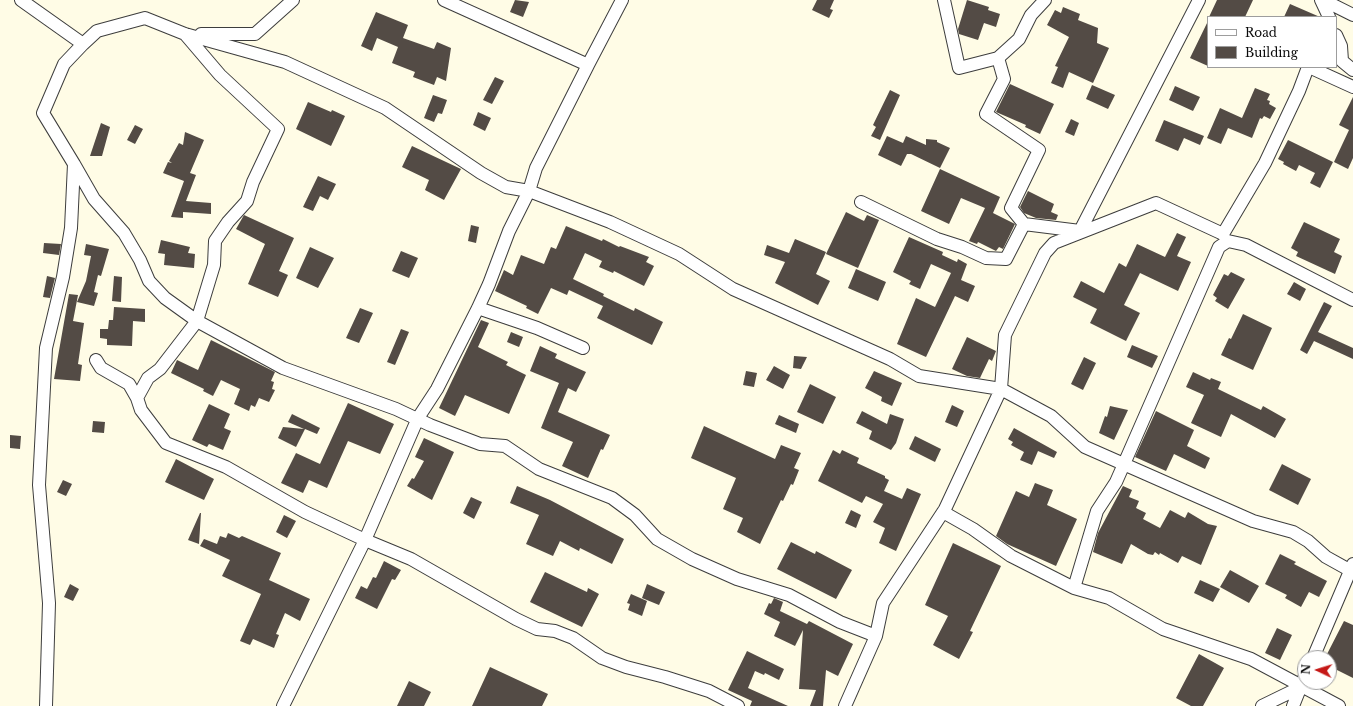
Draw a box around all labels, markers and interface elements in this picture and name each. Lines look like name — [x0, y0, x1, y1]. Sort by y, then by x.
legend — [1207, 16, 1337, 68]
text: Road — [1245, 25, 1277, 40]
text: Building — [1245, 45, 1298, 60]
north arrow — [1297, 650, 1337, 690]
text: N — [1299, 664, 1313, 675]

